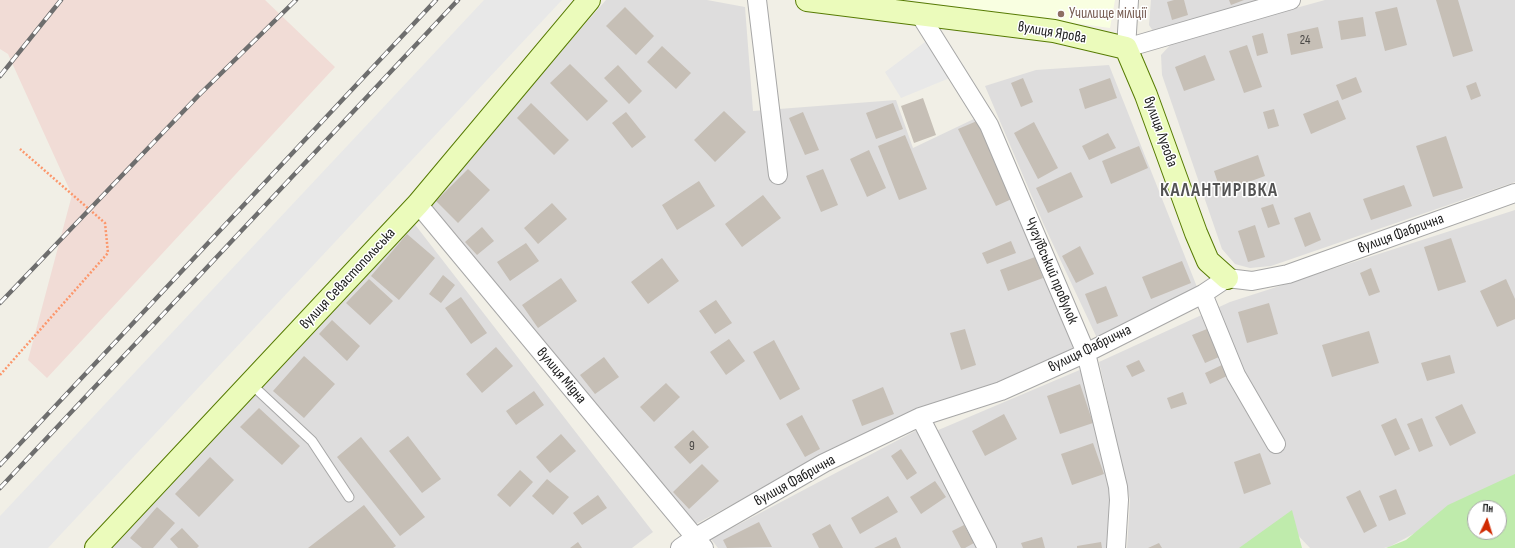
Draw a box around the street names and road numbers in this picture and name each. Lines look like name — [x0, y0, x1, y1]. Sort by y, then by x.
street label: вулиця Ярова — [1016, 18, 1088, 48]
street label: вулиця Лугова — [1139, 94, 1181, 170]
street label: вулиця Фабрична — [1356, 210, 1446, 258]
street label: Чугуївський провулок — [1020, 215, 1082, 327]
street label: вулиця Севастопольська — [296, 225, 400, 333]
street label: вулиця Фабрична — [1046, 321, 1134, 377]
street label: вулиця Мідна — [532, 344, 590, 408]
street label: вулиця Фабрична — [751, 451, 839, 511]

